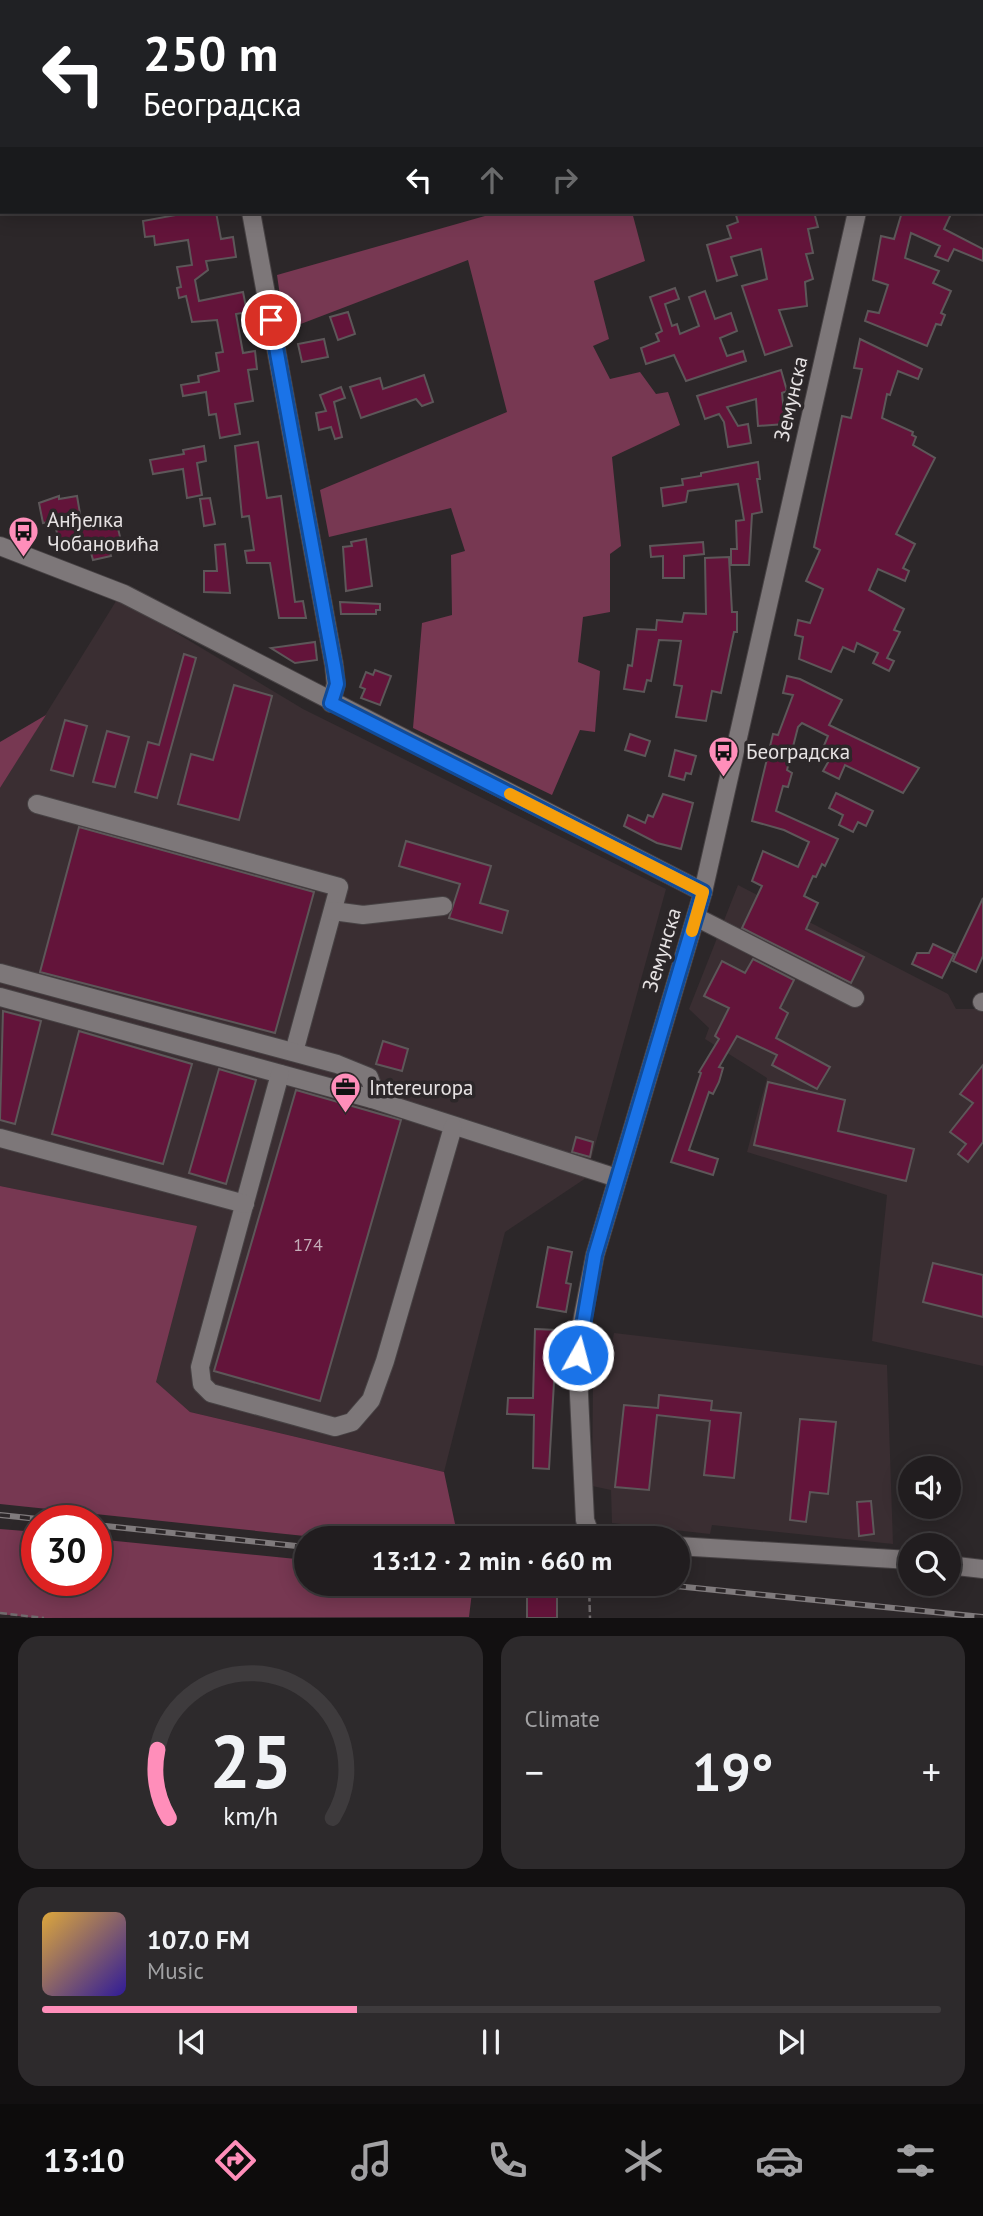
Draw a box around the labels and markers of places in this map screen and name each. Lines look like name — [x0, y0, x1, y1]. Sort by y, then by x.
pin — [241, 290, 301, 350]
place label: Анђелка Чобановића — [47, 506, 159, 557]
bus stop icon: Анђелка Чобановића — [7, 515, 41, 559]
bus stop icon: Београдска — [706, 735, 740, 779]
place label: Београдска — [746, 738, 850, 765]
office icon: Intereuropa — [329, 1071, 363, 1115]
place label: Intereuropa — [369, 1074, 473, 1101]

